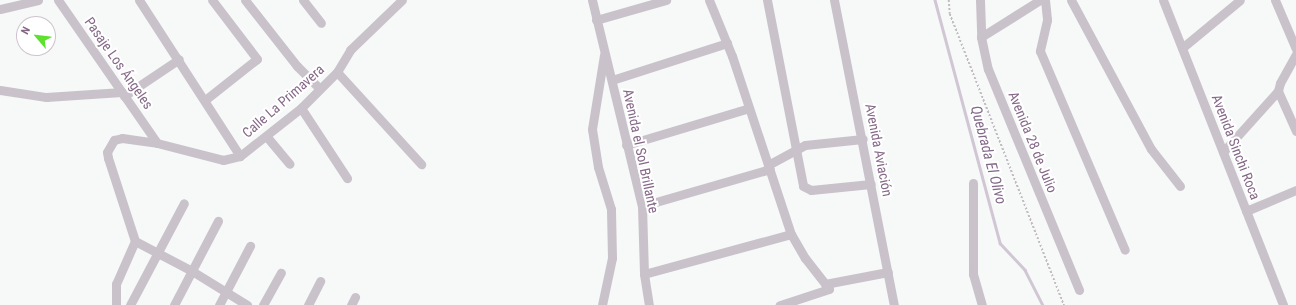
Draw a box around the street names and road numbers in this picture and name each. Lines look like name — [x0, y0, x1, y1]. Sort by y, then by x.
street label: Pasaje Los Ángeles — [81, 14, 157, 112]
street label: Calle La Primavera — [239, 61, 327, 141]
street label: Avenida el Sol Brillante — [620, 87, 662, 215]
street label: Avenida 28 de Julio — [1005, 89, 1061, 195]
street label: Avenida Sinchi Roca — [1208, 92, 1264, 202]
street label: Avenida Aviación — [862, 102, 896, 198]

